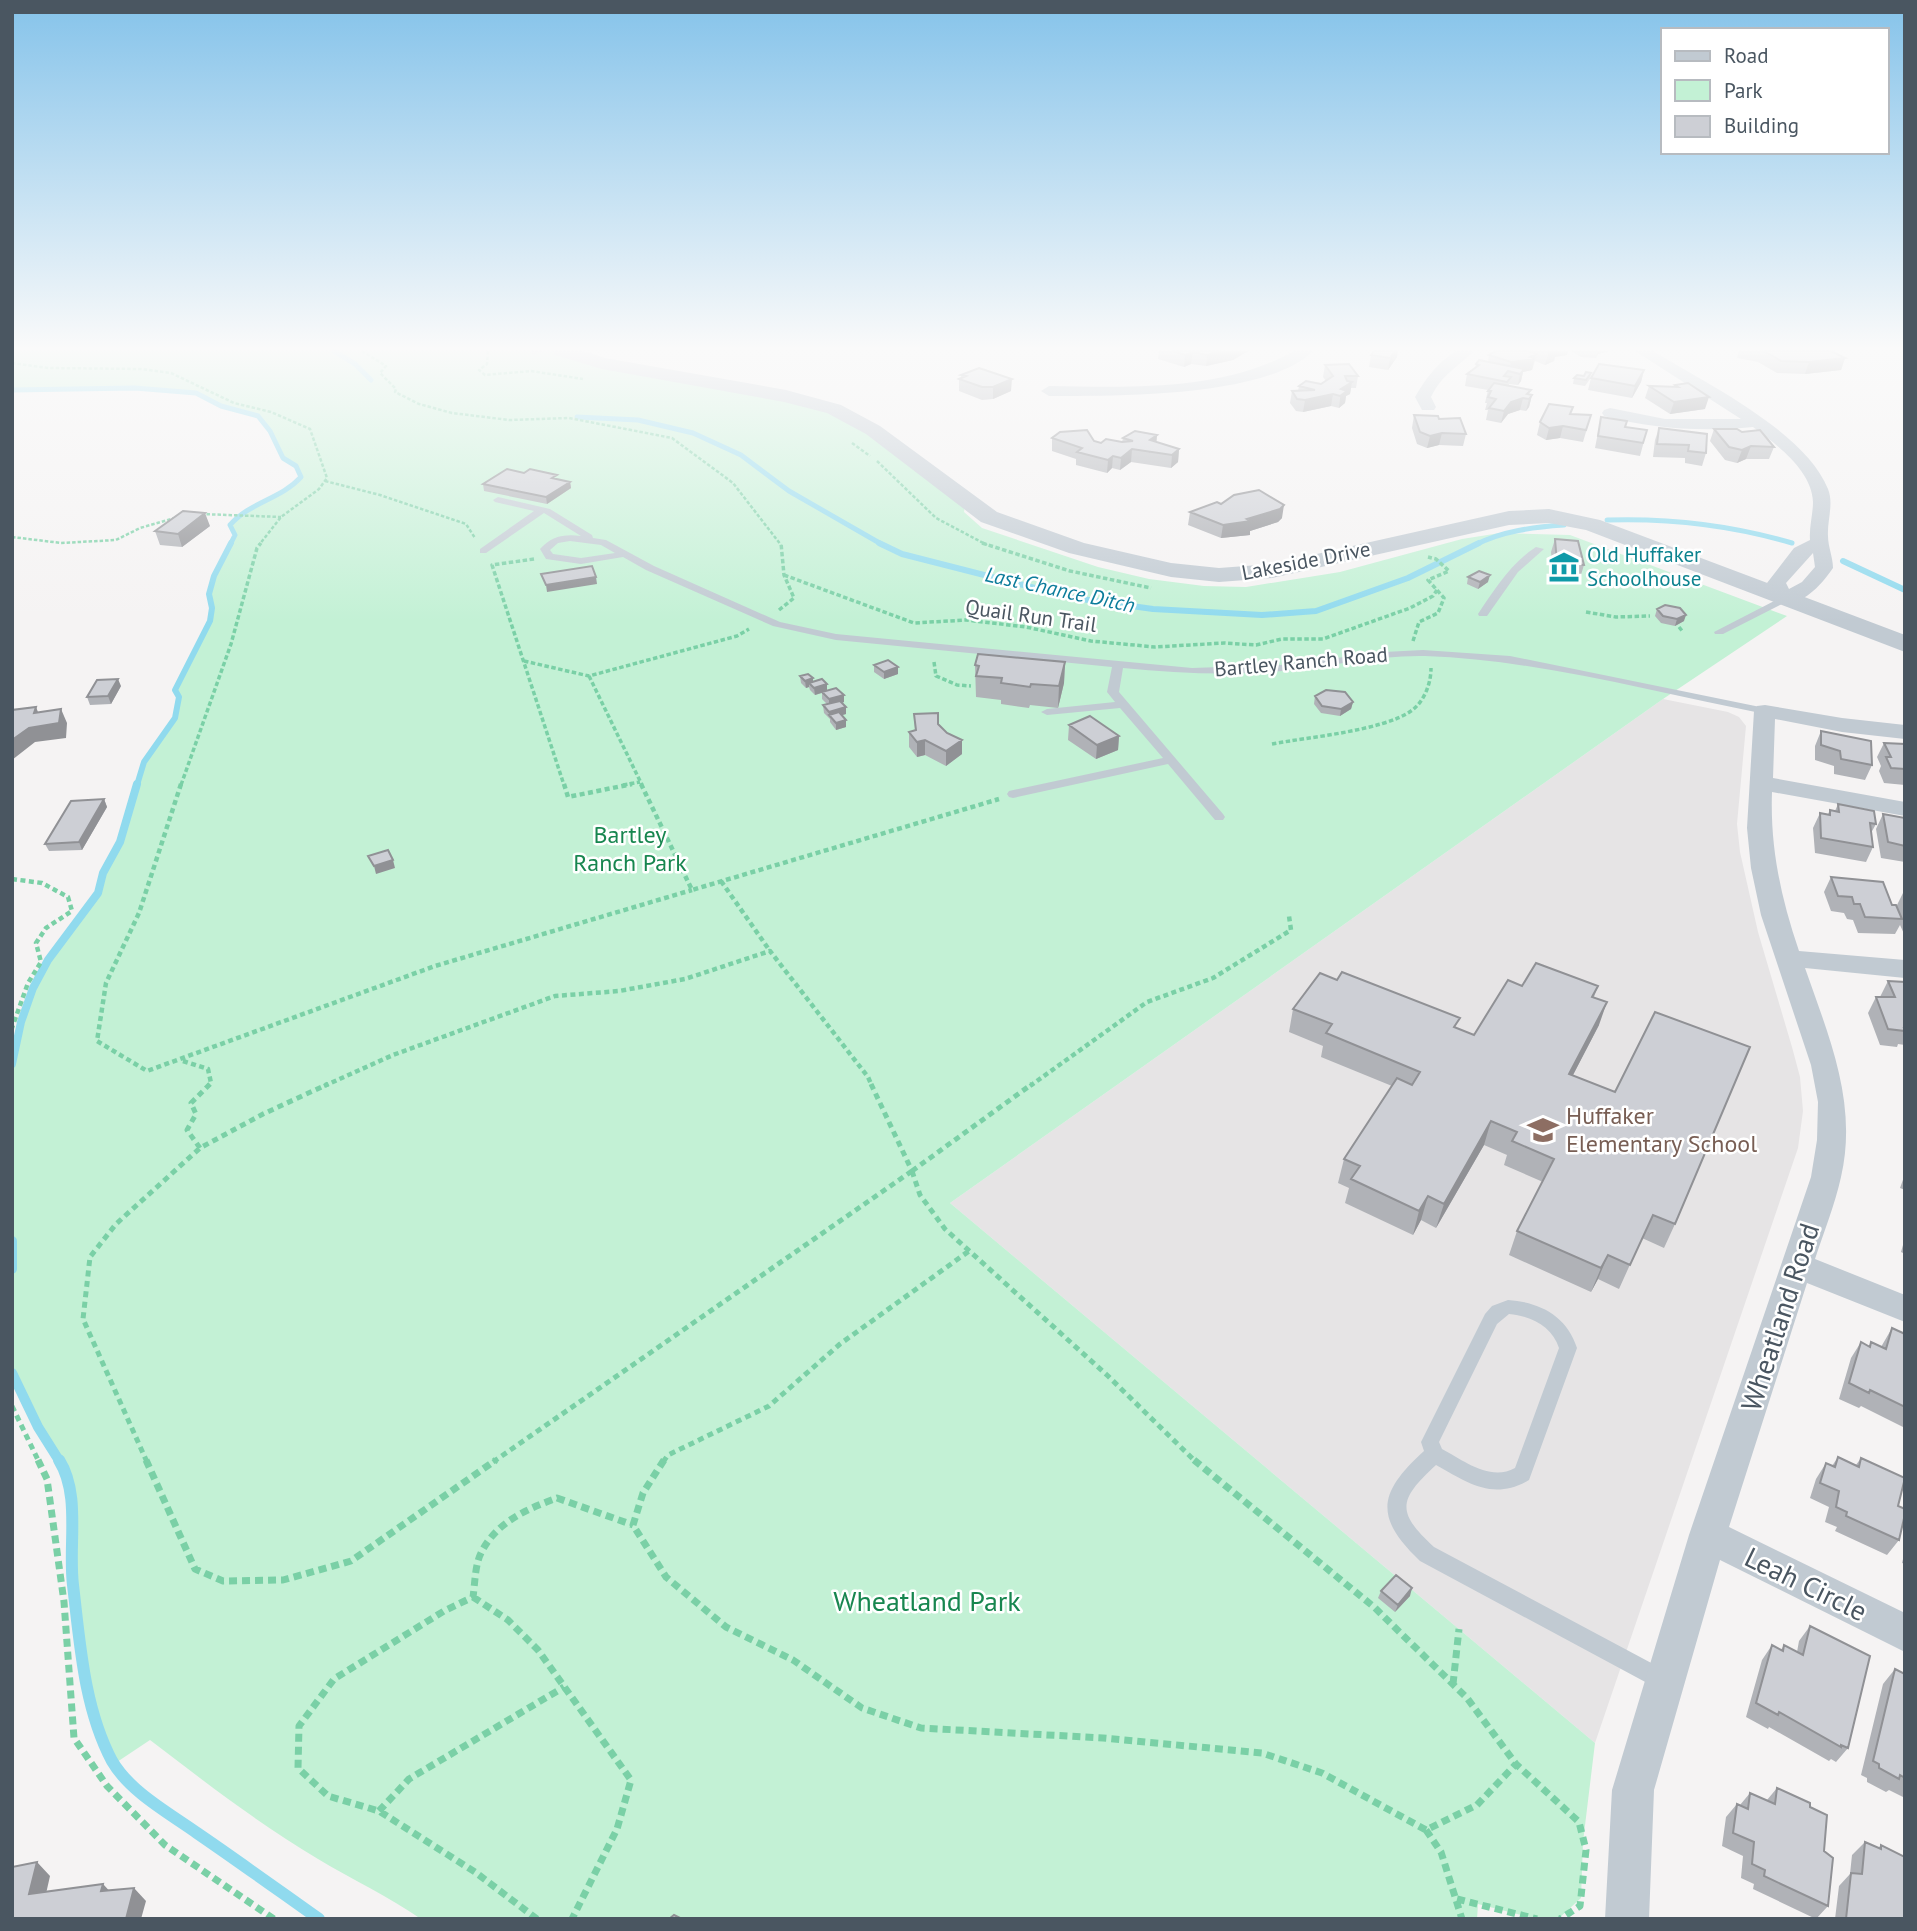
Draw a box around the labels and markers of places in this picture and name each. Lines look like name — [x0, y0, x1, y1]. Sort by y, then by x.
place label: Old Huffaker Schoolhouse — [1587, 541, 1701, 592]
museum icon: Old Huffaker Schoolhouse — [1547, 550, 1581, 584]
place label: Huffaker Elementary School — [1566, 1100, 1757, 1159]
school or university icon: Huffaker Elementary School — [1526, 1113, 1560, 1147]

